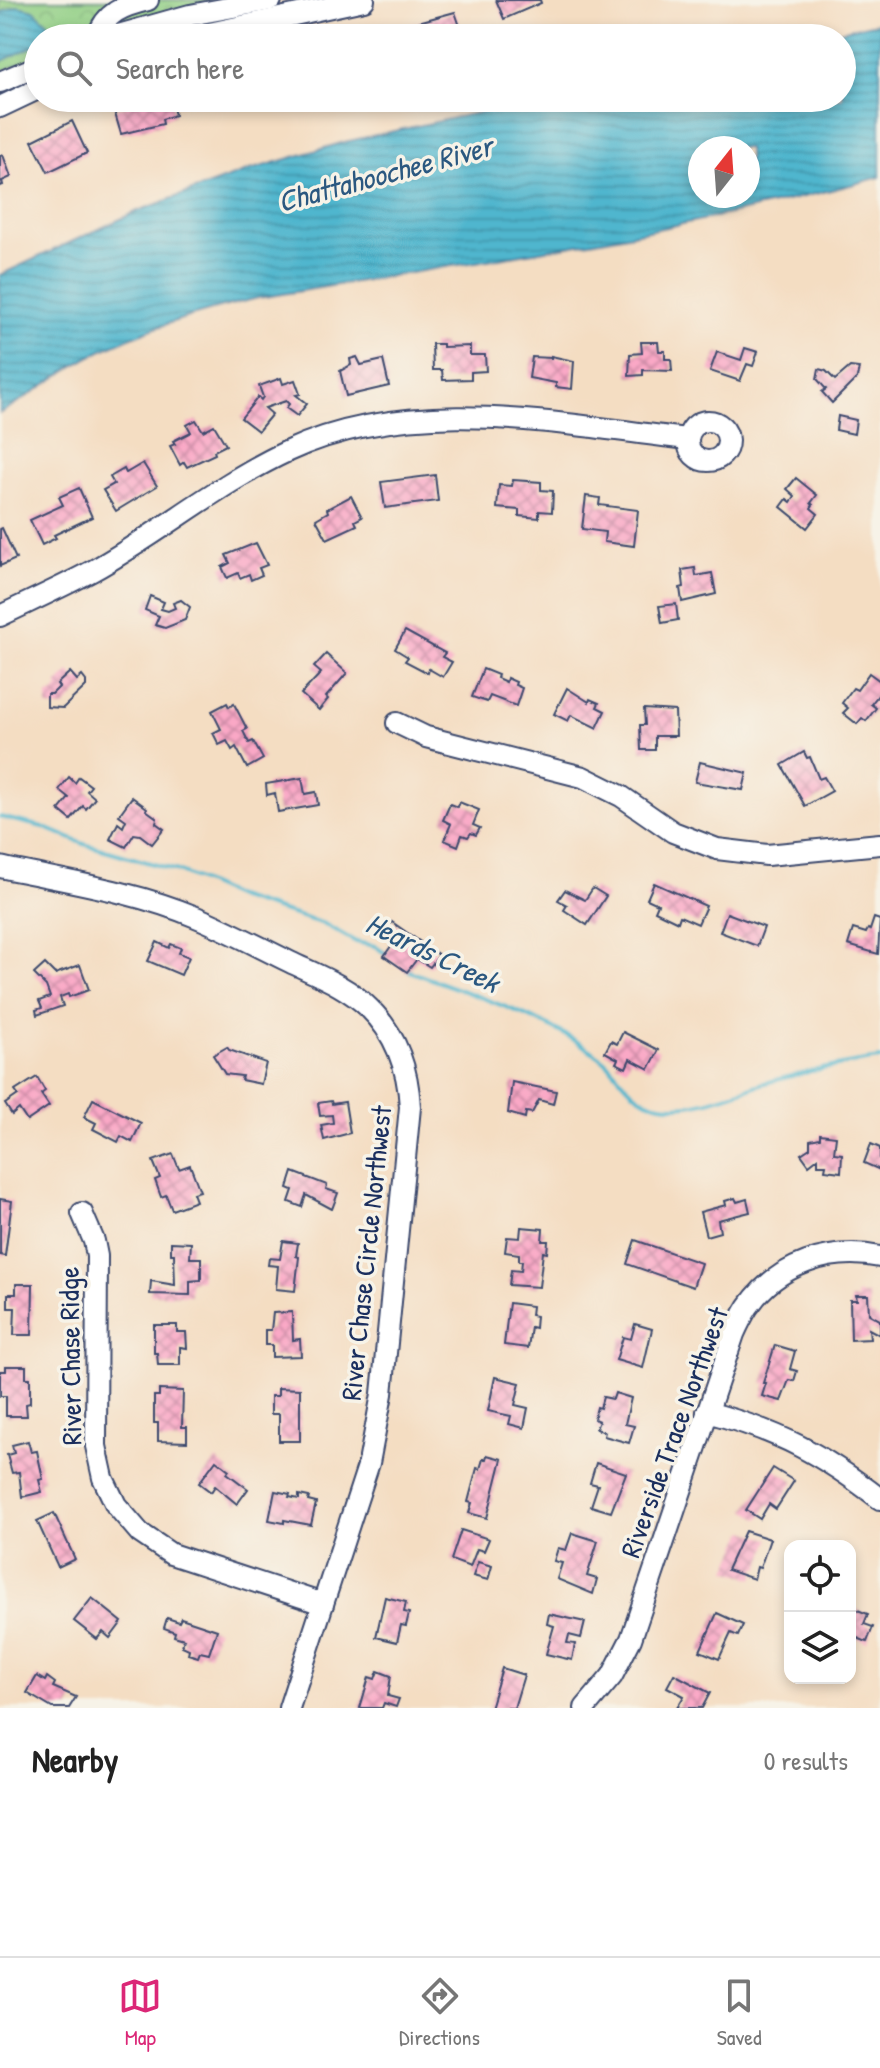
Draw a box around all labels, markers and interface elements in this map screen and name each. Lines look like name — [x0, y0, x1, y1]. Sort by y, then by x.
search box — [24, 24, 856, 112]
icon: search — [52, 46, 96, 90]
text: Search here — [116, 48, 244, 88]
water label: Chattahoochee River — [273, 124, 500, 221]
north arrow — [688, 136, 760, 208]
water label: Heards Creek — [360, 903, 509, 1003]
street label: River Chase Circle Northwest — [332, 1103, 400, 1402]
street label: River Chase Ridge — [49, 1266, 91, 1446]
street label: Riverside Trace Northwest — [611, 1301, 737, 1562]
map controls — [784, 1540, 856, 1684]
button: locate — [784, 1540, 856, 1612]
button: layers — [784, 1612, 856, 1684]
text: Nearby — [32, 1737, 118, 1783]
text: 0 results — [764, 1743, 848, 1778]
tab: Map — [118, 1974, 162, 2052]
tab: Directions — [399, 1974, 480, 2052]
tab: Saved — [717, 1974, 762, 2052]

